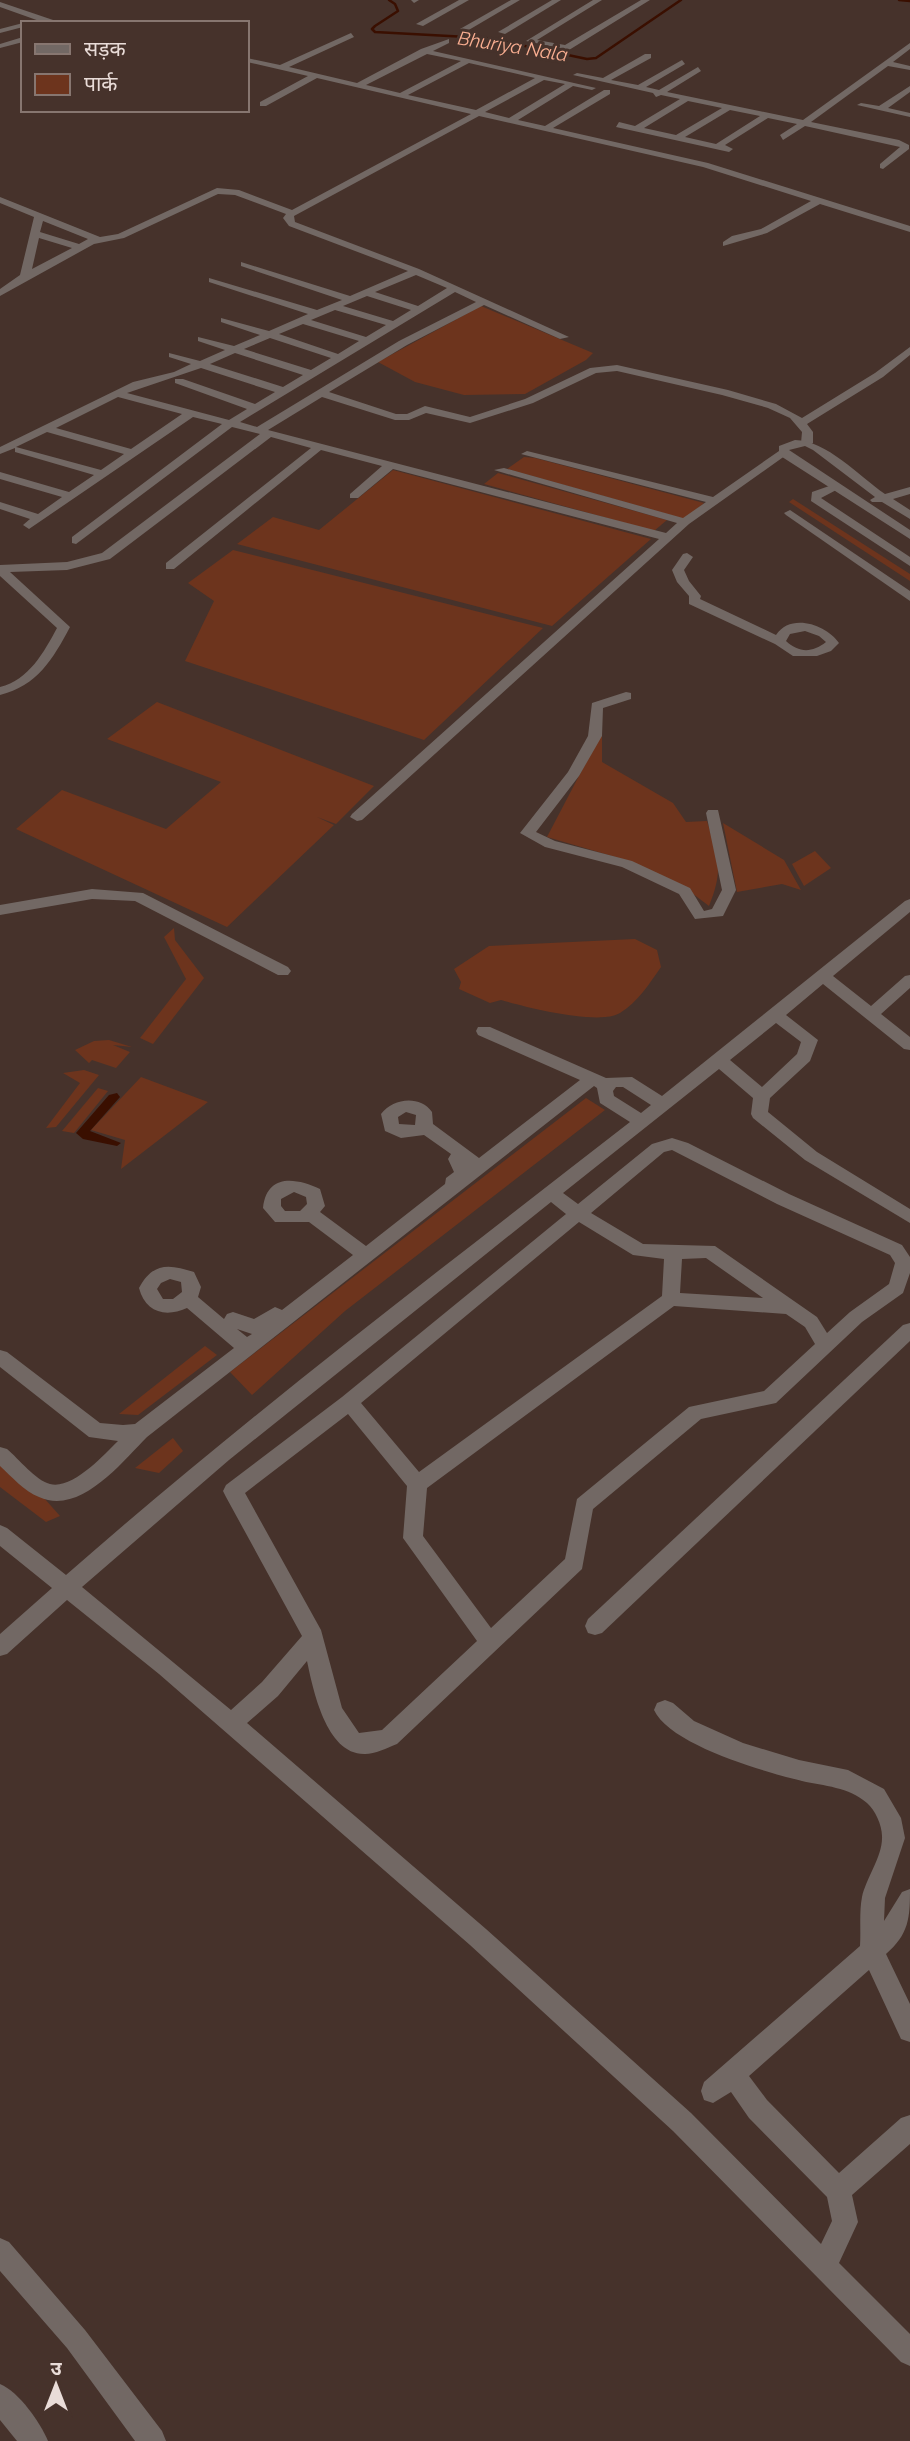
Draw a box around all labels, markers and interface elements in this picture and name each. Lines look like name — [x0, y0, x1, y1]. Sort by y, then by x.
legend — [21, 21, 248, 112]
water label: Bhuriya Nala — [456, 26, 570, 66]
text: सड़क — [84, 36, 126, 61]
text: पार्क — [84, 71, 118, 96]
north arrow — [21, 2350, 91, 2420]
text: उ — [50, 2357, 62, 2379]

